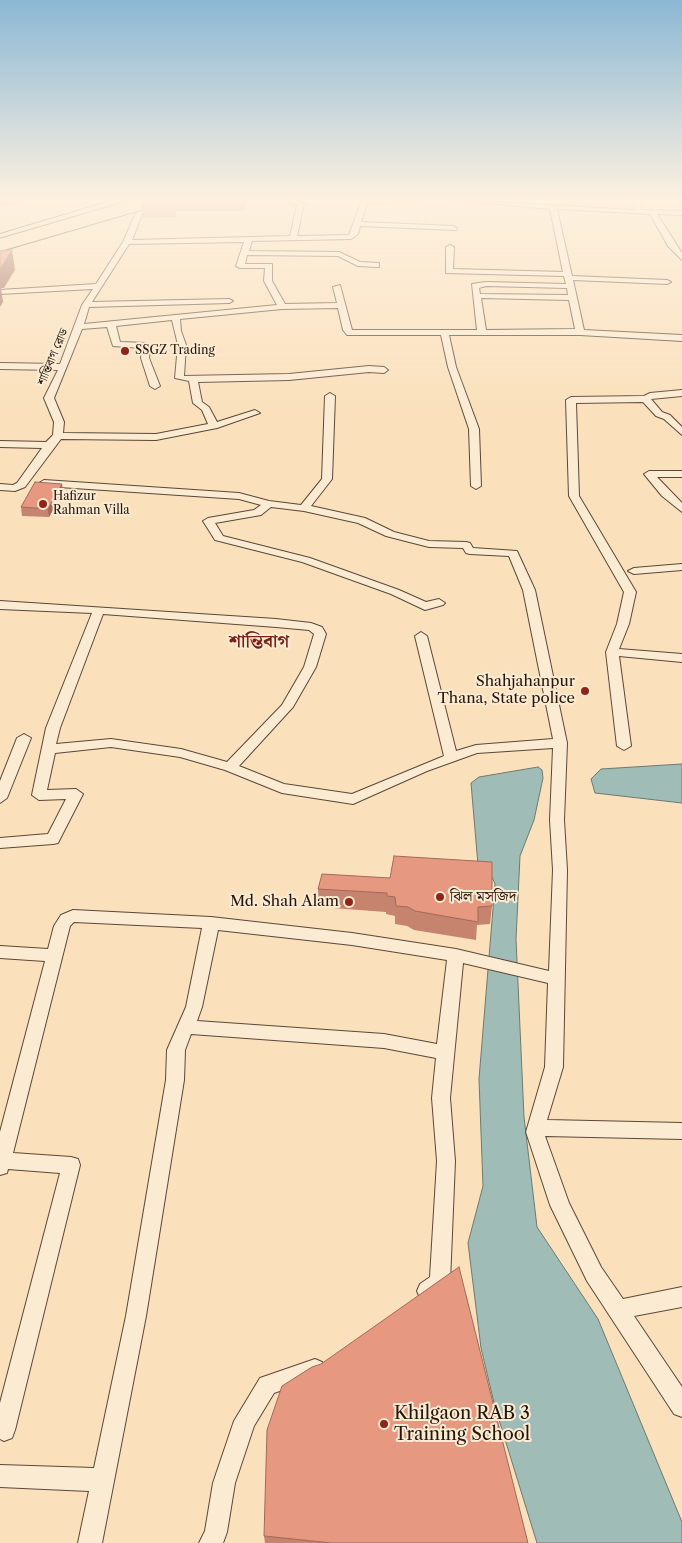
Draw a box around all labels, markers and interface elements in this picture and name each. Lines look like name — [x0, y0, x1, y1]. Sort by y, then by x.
street label: শান্তিবাগ রোড — [35, 327, 71, 387]
place label: SSGZ Trading — [135, 344, 215, 358]
marker: SSGZ Trading — [119, 345, 131, 357]
place label: Hafizur Rahman Villa — [53, 490, 130, 518]
marker: Hafizur Rahman Villa — [37, 498, 49, 510]
district label: শান্তিবাগ — [229, 631, 289, 653]
place label: Shahjahanpur Thana, State police — [438, 673, 575, 708]
marker: Shahjahanpur Thana, State police — [579, 685, 591, 697]
place label: ঝিল মসজিদ — [450, 888, 516, 906]
marker: ঝিল মসজিদ — [434, 891, 446, 903]
place label: Md. Shah Alam — [230, 893, 339, 911]
marker: Md. Shah Alam — [343, 896, 355, 908]
place label: Khilgaon RAB 3 Training School — [394, 1403, 530, 1446]
marker: Khilgaon RAB 3 Training School — [378, 1418, 390, 1430]

